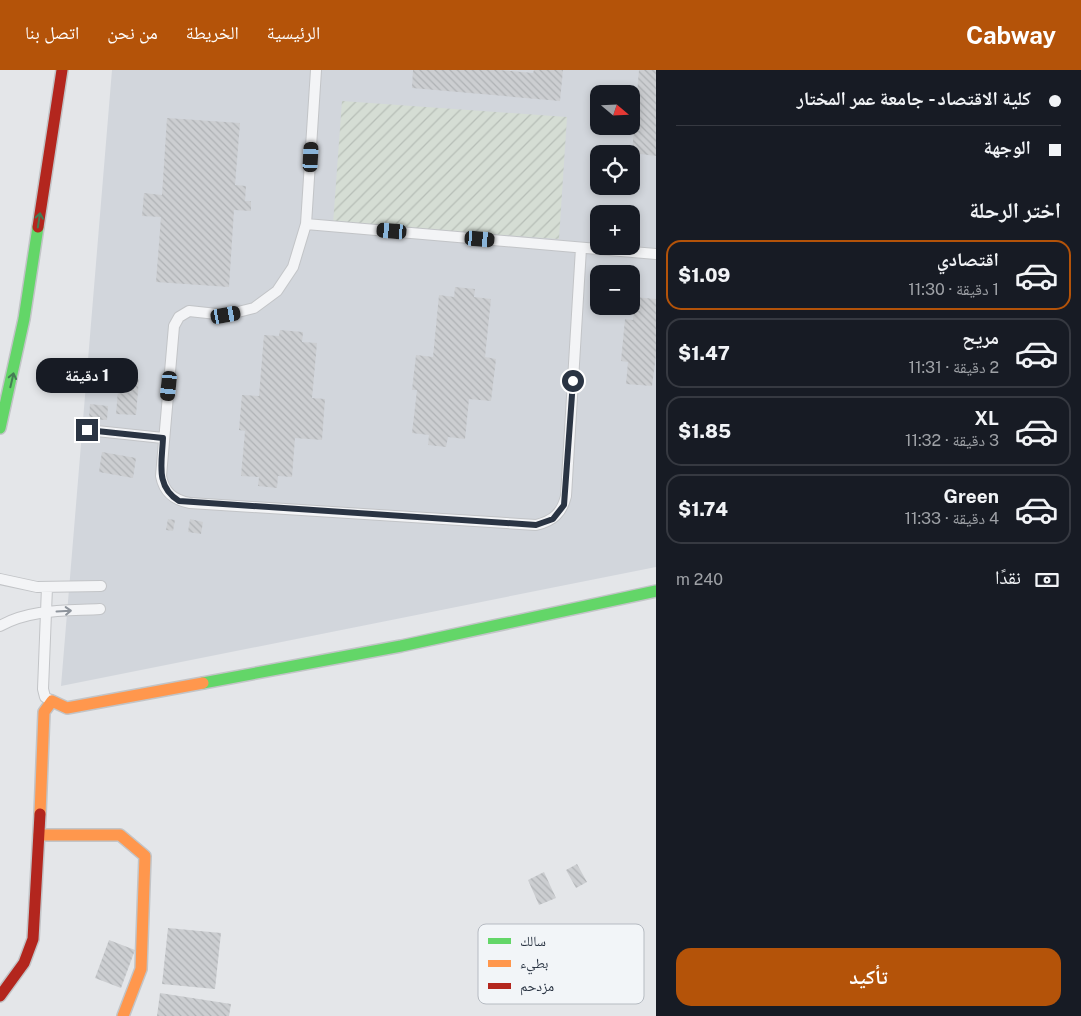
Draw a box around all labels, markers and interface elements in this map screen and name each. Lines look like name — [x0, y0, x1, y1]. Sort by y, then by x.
text: Cabway — [966, 21, 1056, 49]
text: اتصل بنا — [25, 22, 79, 43]
text: من نحن — [107, 22, 158, 43]
text: الخريطة — [186, 22, 239, 43]
text: الرئيسية — [267, 22, 320, 43]
north arrow — [590, 85, 640, 135]
map controls — [590, 85, 640, 315]
text: كلية الاقتصاد - جامعة عمر المختار — [797, 87, 1031, 109]
text: الوجهة — [983, 136, 1031, 158]
car — [302, 142, 319, 172]
button: locate — [590, 145, 640, 195]
text: اختر الرحلة — [969, 197, 1061, 223]
button: + — [590, 205, 640, 255]
one-way arrow — [35, 213, 45, 229]
car — [376, 222, 407, 240]
car — [464, 230, 495, 248]
text: اقتصادي — [937, 248, 999, 270]
icon: car — [1014, 253, 1059, 298]
text: $1.09 — [678, 264, 730, 286]
button: − — [590, 265, 640, 315]
text: 1 دقيقة · 11:30 — [908, 280, 999, 299]
car — [209, 305, 242, 325]
text: مريح — [962, 326, 999, 348]
icon: car — [1014, 331, 1059, 376]
text: $1.47 — [678, 342, 730, 364]
callout: 1 دقيقة — [36, 358, 138, 392]
text: 2 دقيقة · 11:31 — [908, 358, 999, 377]
text: 1 دقيقة — [65, 366, 109, 385]
car — [159, 370, 178, 402]
route start — [562, 370, 584, 392]
one-way arrow — [8, 373, 17, 389]
text: XL — [974, 407, 999, 429]
icon: car — [1014, 409, 1059, 454]
route end — [76, 419, 98, 441]
text: $1.85 — [678, 420, 731, 442]
text: 3 دقيقة · 11:32 — [905, 431, 999, 450]
text: Green — [944, 485, 999, 507]
icon: car — [1014, 487, 1059, 532]
text: $1.74 — [678, 498, 728, 520]
text: 4 دقيقة · 11:33 — [904, 509, 999, 528]
text: نقدًا — [995, 566, 1021, 588]
icon: cash — [1033, 566, 1061, 594]
text: 240 m — [676, 570, 723, 589]
one-way arrow — [55, 607, 71, 616]
legend — [478, 924, 644, 1004]
text: سالك — [520, 933, 546, 949]
button: تأكيد — [676, 948, 1061, 1006]
text: بطيء — [520, 955, 549, 975]
text: مزدحم — [520, 978, 554, 996]

